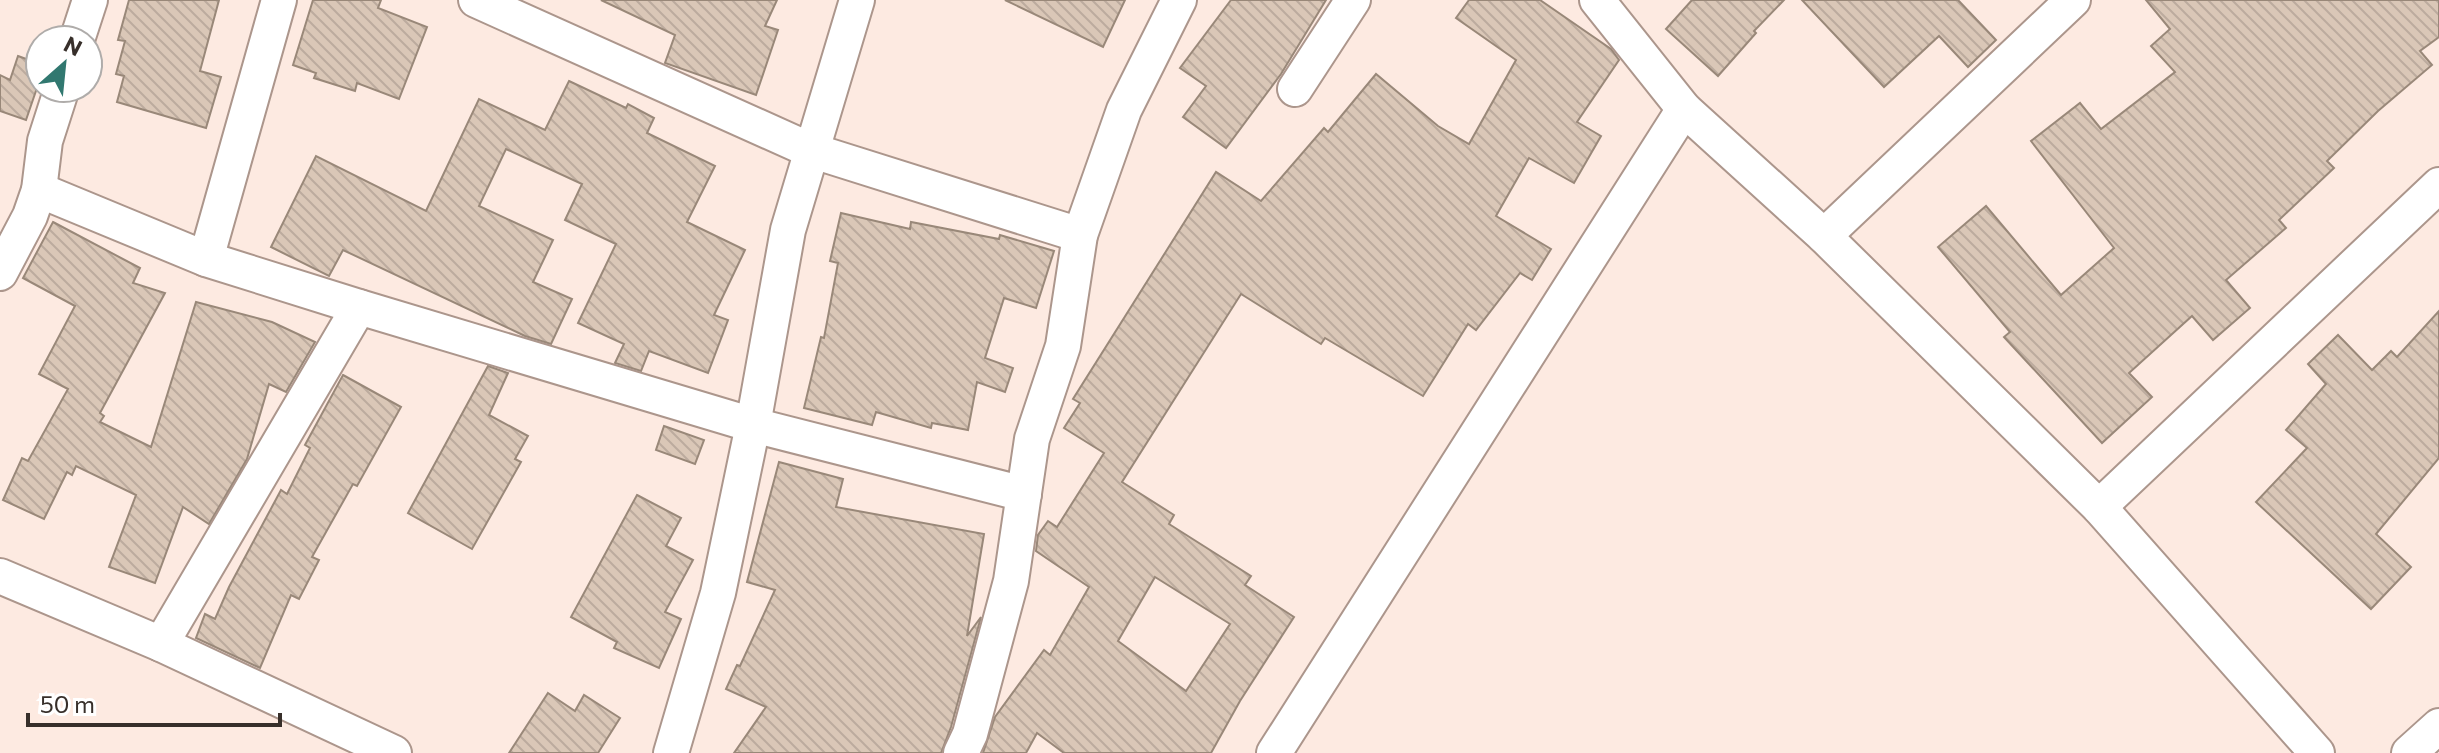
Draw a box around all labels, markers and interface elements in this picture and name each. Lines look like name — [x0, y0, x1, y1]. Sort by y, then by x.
north arrow — [24, 24, 104, 104]
text: N — [60, 30, 87, 62]
scale bar — [28, 677, 280, 727]
text: 50 m — [40, 689, 95, 718]

